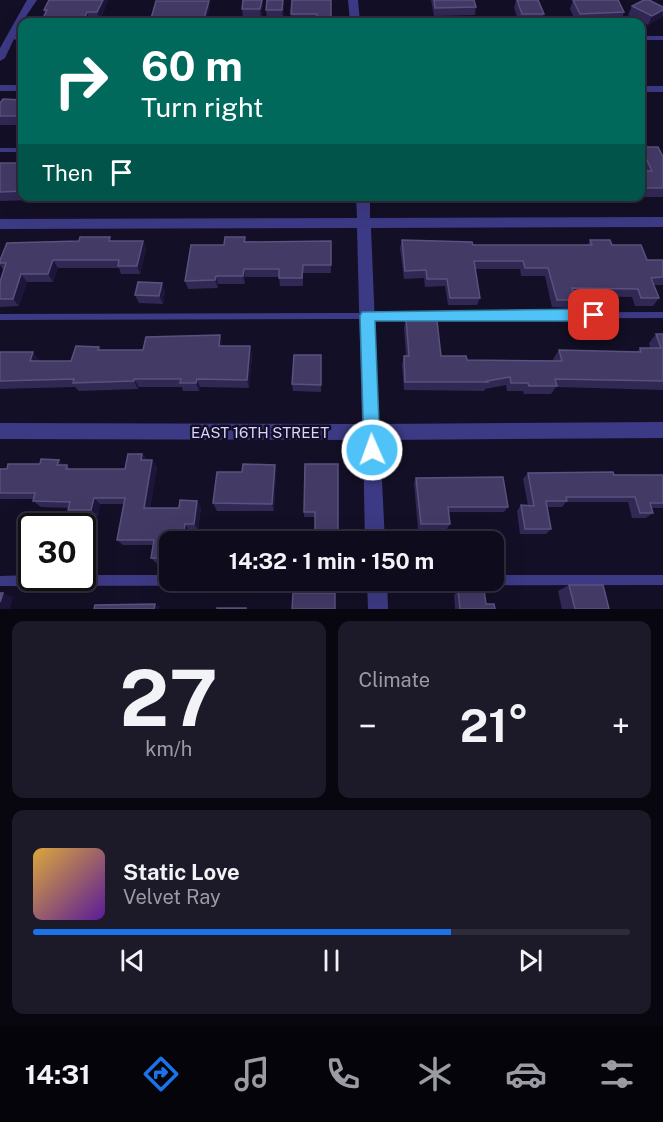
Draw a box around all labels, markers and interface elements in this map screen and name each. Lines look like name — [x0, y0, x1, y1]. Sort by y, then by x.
text: 60 m — [141, 41, 243, 90]
icon: right — [42, 42, 120, 120]
text: Turn right — [141, 91, 264, 123]
icon: arrive — [105, 156, 138, 189]
text: Then — [42, 160, 93, 186]
pin — [568, 289, 619, 340]
icon: arrive — [577, 298, 610, 331]
position arrow — [340, 418, 404, 482]
street label: EAST 16TH STREET — [191, 424, 329, 441]
speed limit sign: 30 — [18, 513, 96, 591]
text: 14:32 · 1 min · 150 m — [229, 548, 434, 574]
text: 27 — [120, 652, 218, 744]
text: Climate — [359, 668, 430, 692]
text: 21° — [460, 699, 529, 752]
text: − — [359, 707, 377, 745]
text: + — [612, 707, 630, 745]
text: km/h — [145, 737, 192, 761]
text: Static Love — [123, 859, 240, 885]
text: Velvet Ray — [123, 885, 221, 909]
icon: previous — [116, 944, 149, 977]
icon: pause — [315, 944, 348, 977]
icon: next — [514, 944, 547, 977]
icon: directions — [140, 1053, 182, 1095]
icon: music — [231, 1053, 273, 1095]
icon: phone — [322, 1053, 364, 1095]
icon: climate — [414, 1053, 456, 1095]
icon: car — [505, 1053, 547, 1095]
icon: filters — [596, 1053, 638, 1095]
text: 14:31 — [25, 1058, 91, 1090]

